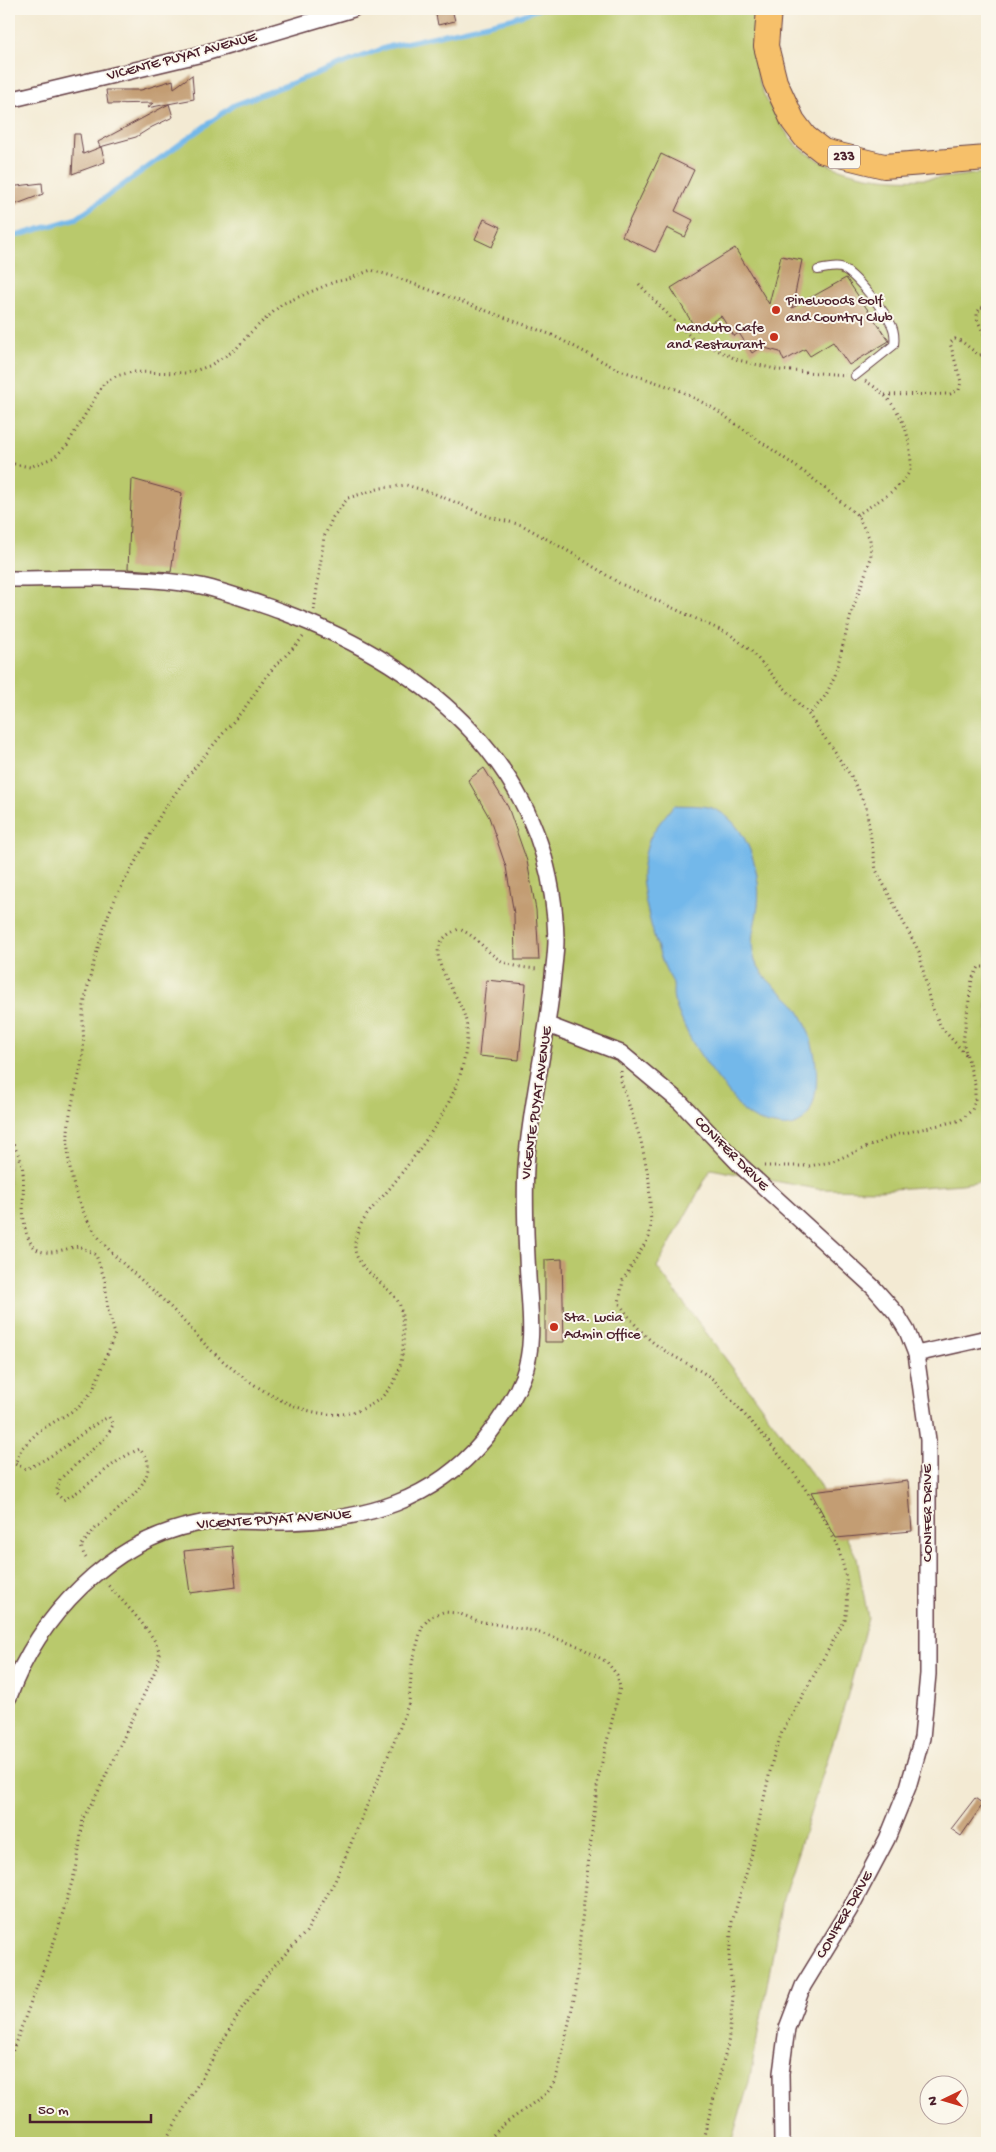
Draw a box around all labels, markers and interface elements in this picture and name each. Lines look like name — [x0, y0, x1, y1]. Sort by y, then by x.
street label: VICENTE PUYAT AVENUE — [104, 28, 259, 86]
road number: 233 — [828, 146, 860, 168]
place label: Pinewoods Golf and Country Club — [785, 292, 893, 327]
marker: Pinewoods Golf and Country Club — [770, 304, 782, 316]
place label: Manduto Cafe and Restaurant — [667, 319, 766, 354]
marker: Manduto Cafe and Restaurant — [768, 331, 780, 343]
street label: VICENTE PUYAT AVENUE — [517, 1025, 557, 1182]
street label: CONIFER DRIVE — [690, 1113, 772, 1195]
place label: Sta. Lucia Admin Office — [564, 1309, 641, 1344]
marker: Sta. Lucia Admin Office — [548, 1321, 560, 1333]
street label: CONIFER DRIVE — [919, 1463, 937, 1562]
street label: VICENTE PUYAT AVENUE — [195, 1506, 352, 1534]
street label: CONIFER DRIVE — [813, 1868, 878, 1962]
north arrow — [918, 2074, 968, 2124]
scale bar — [30, 2092, 151, 2124]
text: N — [925, 2096, 942, 2106]
text: 50 m — [38, 2102, 69, 2120]

